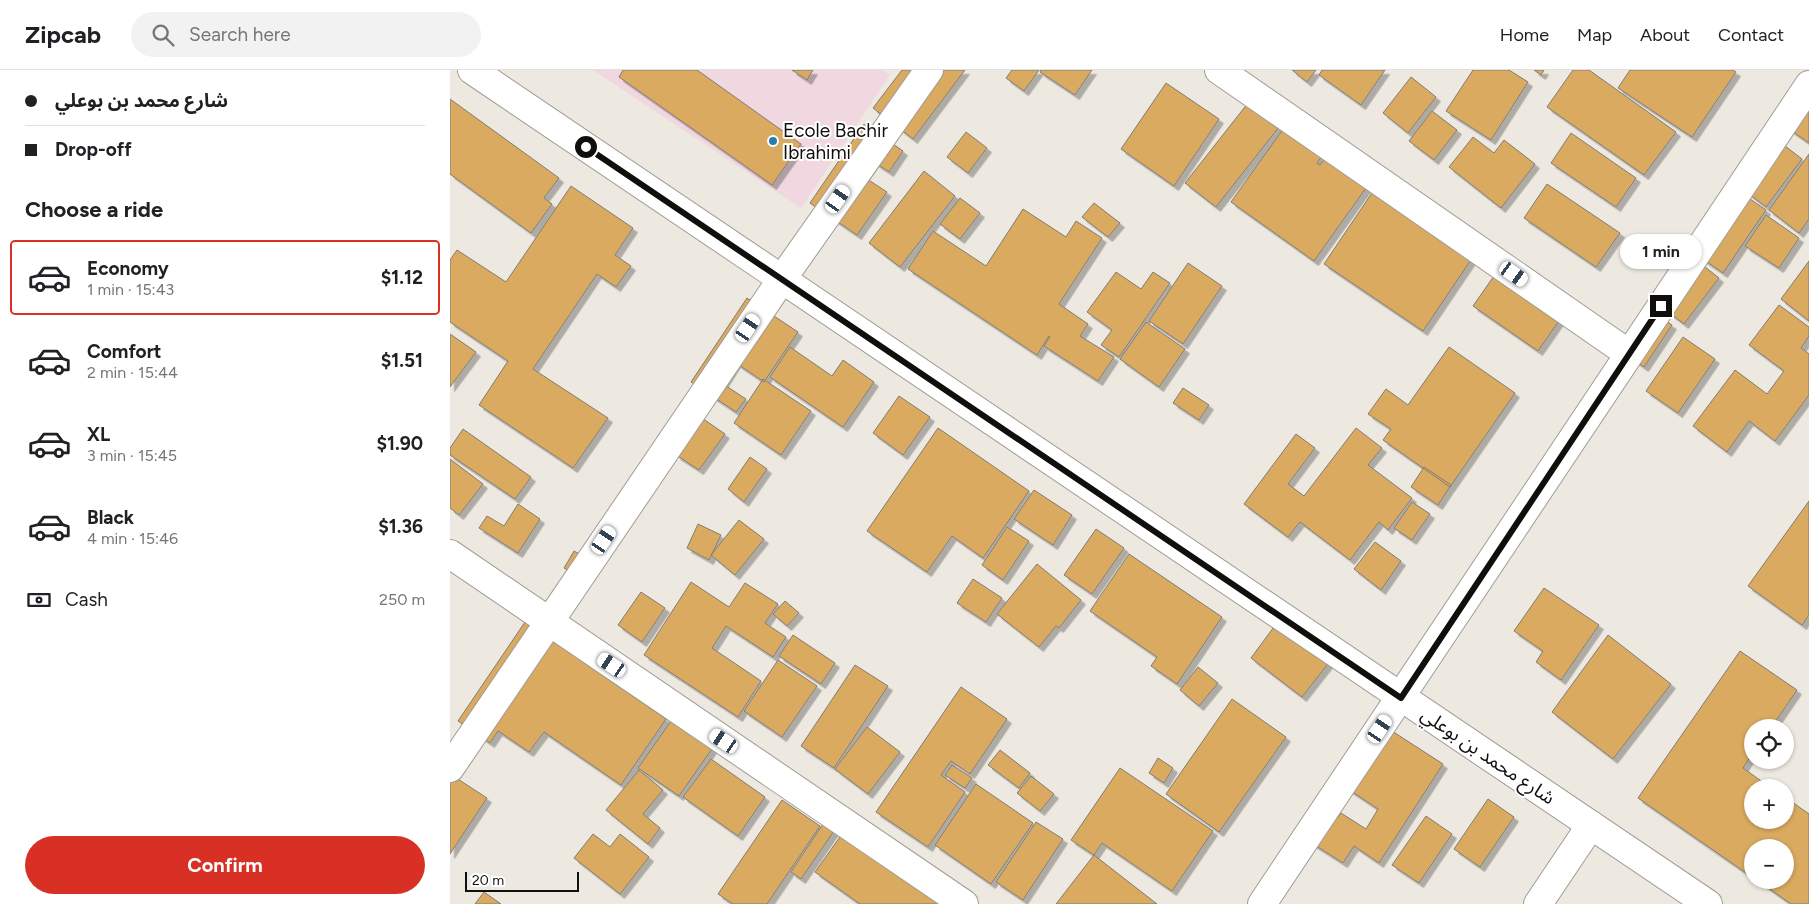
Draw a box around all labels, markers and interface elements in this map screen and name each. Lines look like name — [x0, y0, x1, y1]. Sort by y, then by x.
search box — [131, 12, 481, 57]
text: Zipcab — [25, 20, 101, 49]
icon: search — [149, 21, 177, 49]
text: Search here — [189, 23, 291, 46]
text: Home — [1500, 24, 1549, 46]
text: Map — [1577, 24, 1612, 46]
text: About — [1640, 24, 1690, 46]
text: Contact — [1718, 24, 1784, 46]
text: شارع محمد بن بوعلي — [55, 89, 228, 112]
place label: Ecole Bachir Ibrahimi — [783, 119, 888, 164]
marker: Ecole Bachir Ibrahimi — [767, 135, 779, 147]
route start — [575, 136, 597, 158]
text: Drop-off — [55, 138, 132, 161]
car — [823, 182, 852, 216]
text: Choose a ride — [25, 196, 163, 223]
callout: 1 min — [1620, 234, 1702, 268]
text: 1 min — [1642, 242, 1680, 261]
icon: car — [27, 255, 72, 300]
text: Economy — [87, 257, 169, 280]
car — [1497, 259, 1530, 289]
text: $1.12 — [381, 266, 423, 289]
text: 1 min · 15:43 — [87, 280, 174, 299]
route end — [1650, 295, 1672, 317]
car — [733, 311, 762, 345]
icon: car — [27, 338, 72, 383]
text: Comfort — [87, 340, 162, 363]
text: $1.51 — [381, 349, 423, 372]
text: 2 min · 15:44 — [87, 363, 178, 382]
icon: car — [27, 421, 72, 466]
text: XL — [87, 423, 110, 446]
text: $1.90 — [376, 432, 423, 455]
text: 3 min · 15:45 — [87, 446, 177, 465]
icon: car — [27, 504, 72, 549]
text: Black — [87, 506, 134, 529]
text: $1.36 — [378, 515, 423, 538]
car — [589, 523, 618, 557]
text: 4 min · 15:46 — [87, 529, 178, 548]
icon: cash — [25, 586, 53, 614]
text: Cash — [65, 588, 108, 611]
text: 250 m — [379, 590, 425, 609]
car — [595, 650, 628, 680]
street label: شارع محمد بن بوعلي — [1415, 703, 1559, 812]
car — [1365, 712, 1394, 746]
map controls — [1744, 719, 1794, 889]
button: locate — [1744, 719, 1794, 769]
car — [707, 726, 740, 756]
button: + — [1744, 779, 1794, 829]
button: Confirm — [25, 836, 425, 894]
button: − — [1744, 839, 1794, 889]
scale bar — [465, 869, 579, 892]
text: 20 m — [472, 872, 504, 889]

